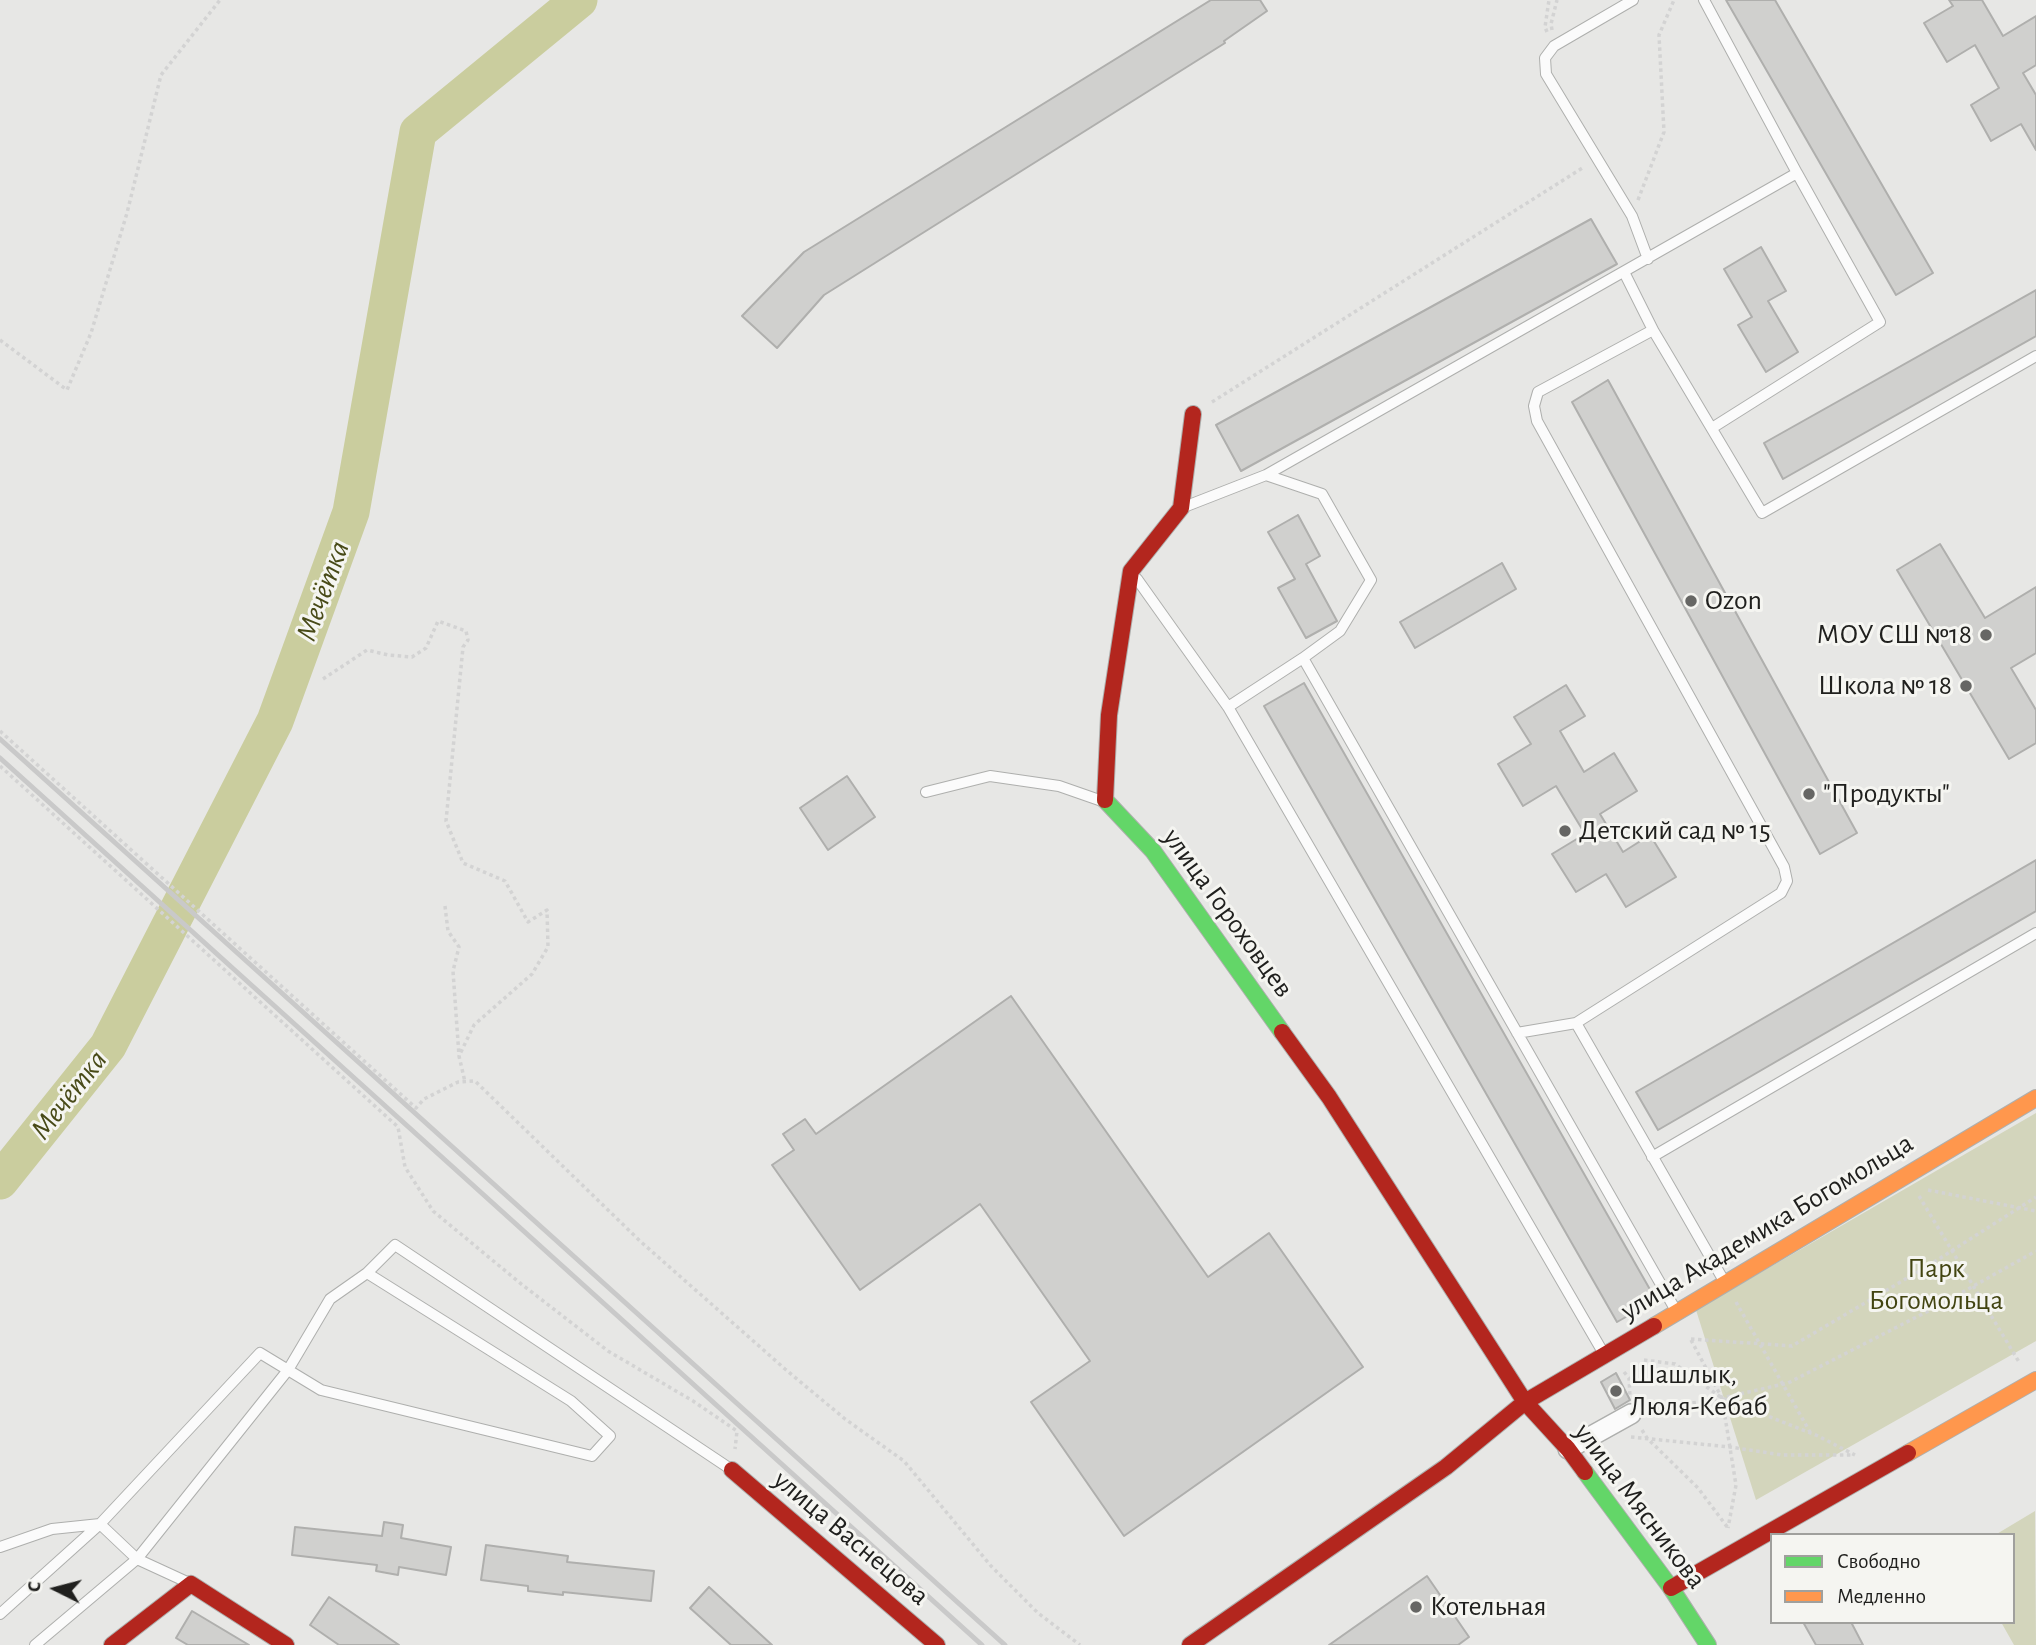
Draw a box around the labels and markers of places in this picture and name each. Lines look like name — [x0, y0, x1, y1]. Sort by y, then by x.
place label: Ozon — [1705, 584, 1762, 618]
marker: Ozon — [1683, 593, 1699, 609]
place label: МОУ СШ №18 — [1817, 618, 1972, 652]
marker: МОУ СШ №18 — [1978, 627, 1994, 643]
place label: Школа № 18 — [1818, 669, 1952, 703]
marker: Школа № 18 — [1958, 678, 1974, 694]
place label: "Продукты" — [1823, 777, 1950, 811]
marker: "Продукты" — [1801, 786, 1817, 802]
place label: Детский сад № 15 — [1579, 814, 1771, 848]
marker: Детский сад № 15 — [1557, 823, 1573, 839]
place label: Шашлык, Люля-Кебаб — [1630, 1358, 1767, 1424]
marker: Шашлык, Люля-Кебаб — [1608, 1383, 1624, 1399]
place label: Котельная — [1430, 1590, 1547, 1624]
marker: Котельная — [1408, 1599, 1424, 1615]

